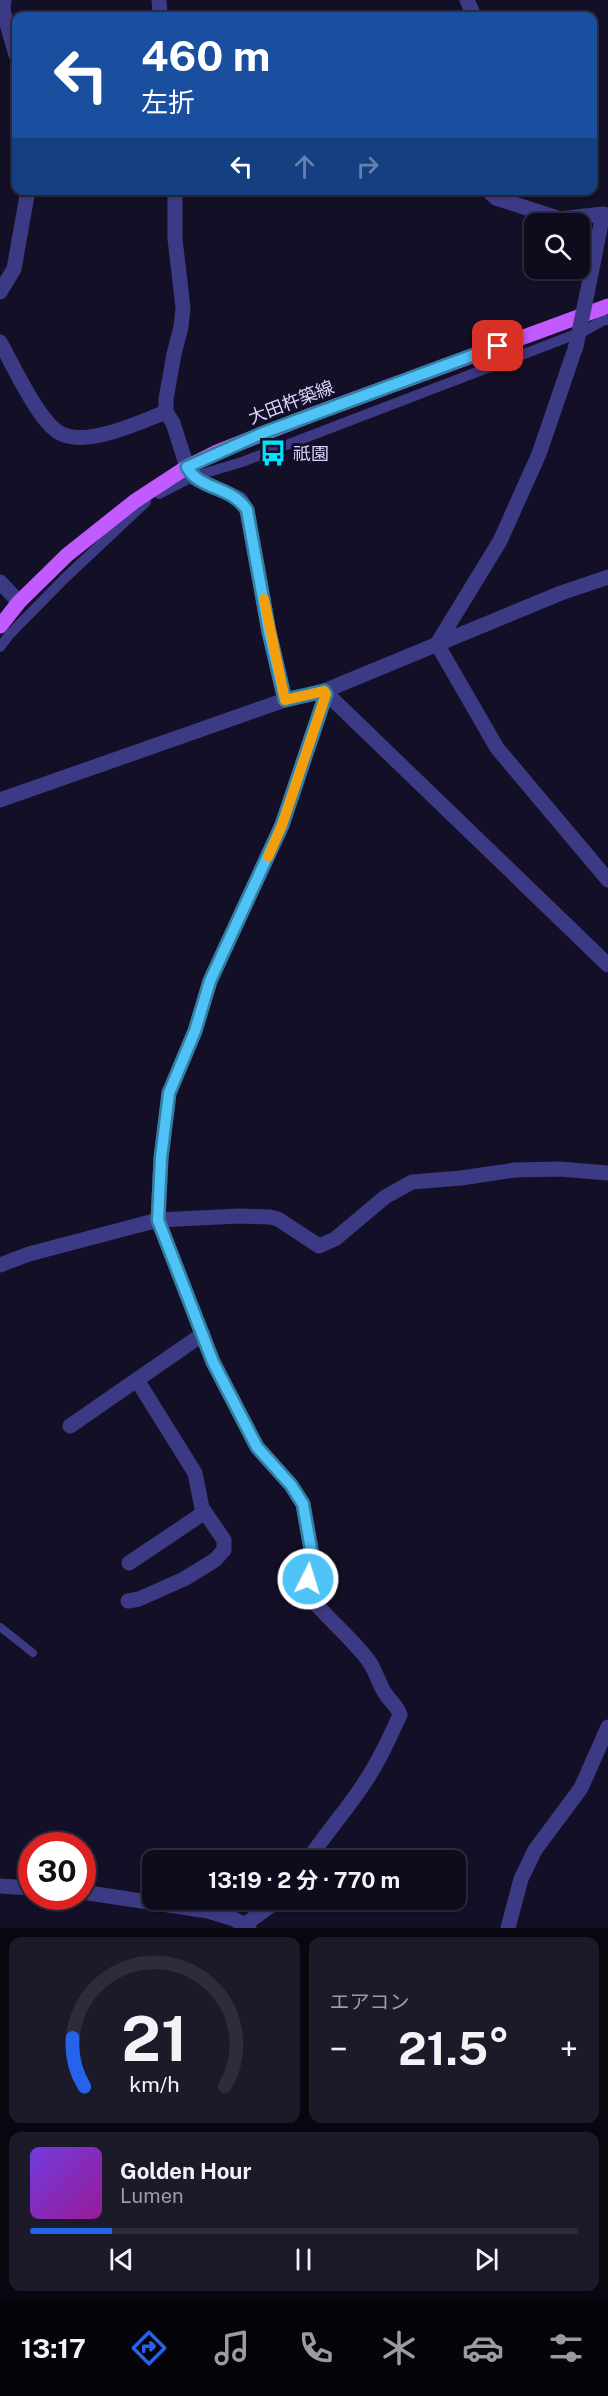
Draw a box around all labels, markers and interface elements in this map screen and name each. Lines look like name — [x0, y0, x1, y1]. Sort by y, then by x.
text: 460 m — [141, 31, 270, 80]
icon: left — [42, 36, 120, 114]
text: 左折 — [141, 86, 195, 118]
icon: left — [225, 150, 258, 183]
icon: ahead — [288, 150, 321, 183]
icon: right — [351, 150, 384, 183]
map controls — [524, 213, 590, 279]
button: search — [524, 213, 590, 279]
pin — [472, 320, 523, 371]
icon: arrive — [481, 329, 514, 362]
street label: 大田杵築線 — [245, 376, 337, 428]
bus stop icon: 祇園 — [258, 438, 288, 468]
place label: 祇園 — [293, 443, 329, 464]
position arrow — [276, 1547, 340, 1611]
speed limit sign: 30 — [18, 1832, 96, 1910]
text: 13:19 · 2 分 · 770 m — [208, 1867, 400, 1893]
text: エアコン — [330, 1990, 410, 2014]
text: 21 — [121, 2002, 187, 2075]
text: 21.5° — [398, 2022, 510, 2075]
text: − — [330, 2030, 348, 2068]
text: + — [560, 2030, 578, 2068]
text: km/h — [129, 2072, 179, 2097]
text: Golden Hour — [120, 2158, 251, 2184]
text: Lumen — [120, 2184, 184, 2208]
icon: previous — [105, 2243, 138, 2276]
icon: pause — [287, 2243, 320, 2276]
icon: next — [470, 2243, 503, 2276]
icon: directions — [128, 2327, 170, 2369]
icon: music — [211, 2327, 253, 2369]
icon: phone — [295, 2327, 337, 2369]
icon: climate — [378, 2327, 420, 2369]
icon: car — [462, 2327, 504, 2369]
icon: filters — [545, 2327, 587, 2369]
text: 13:17 — [21, 2332, 86, 2364]

